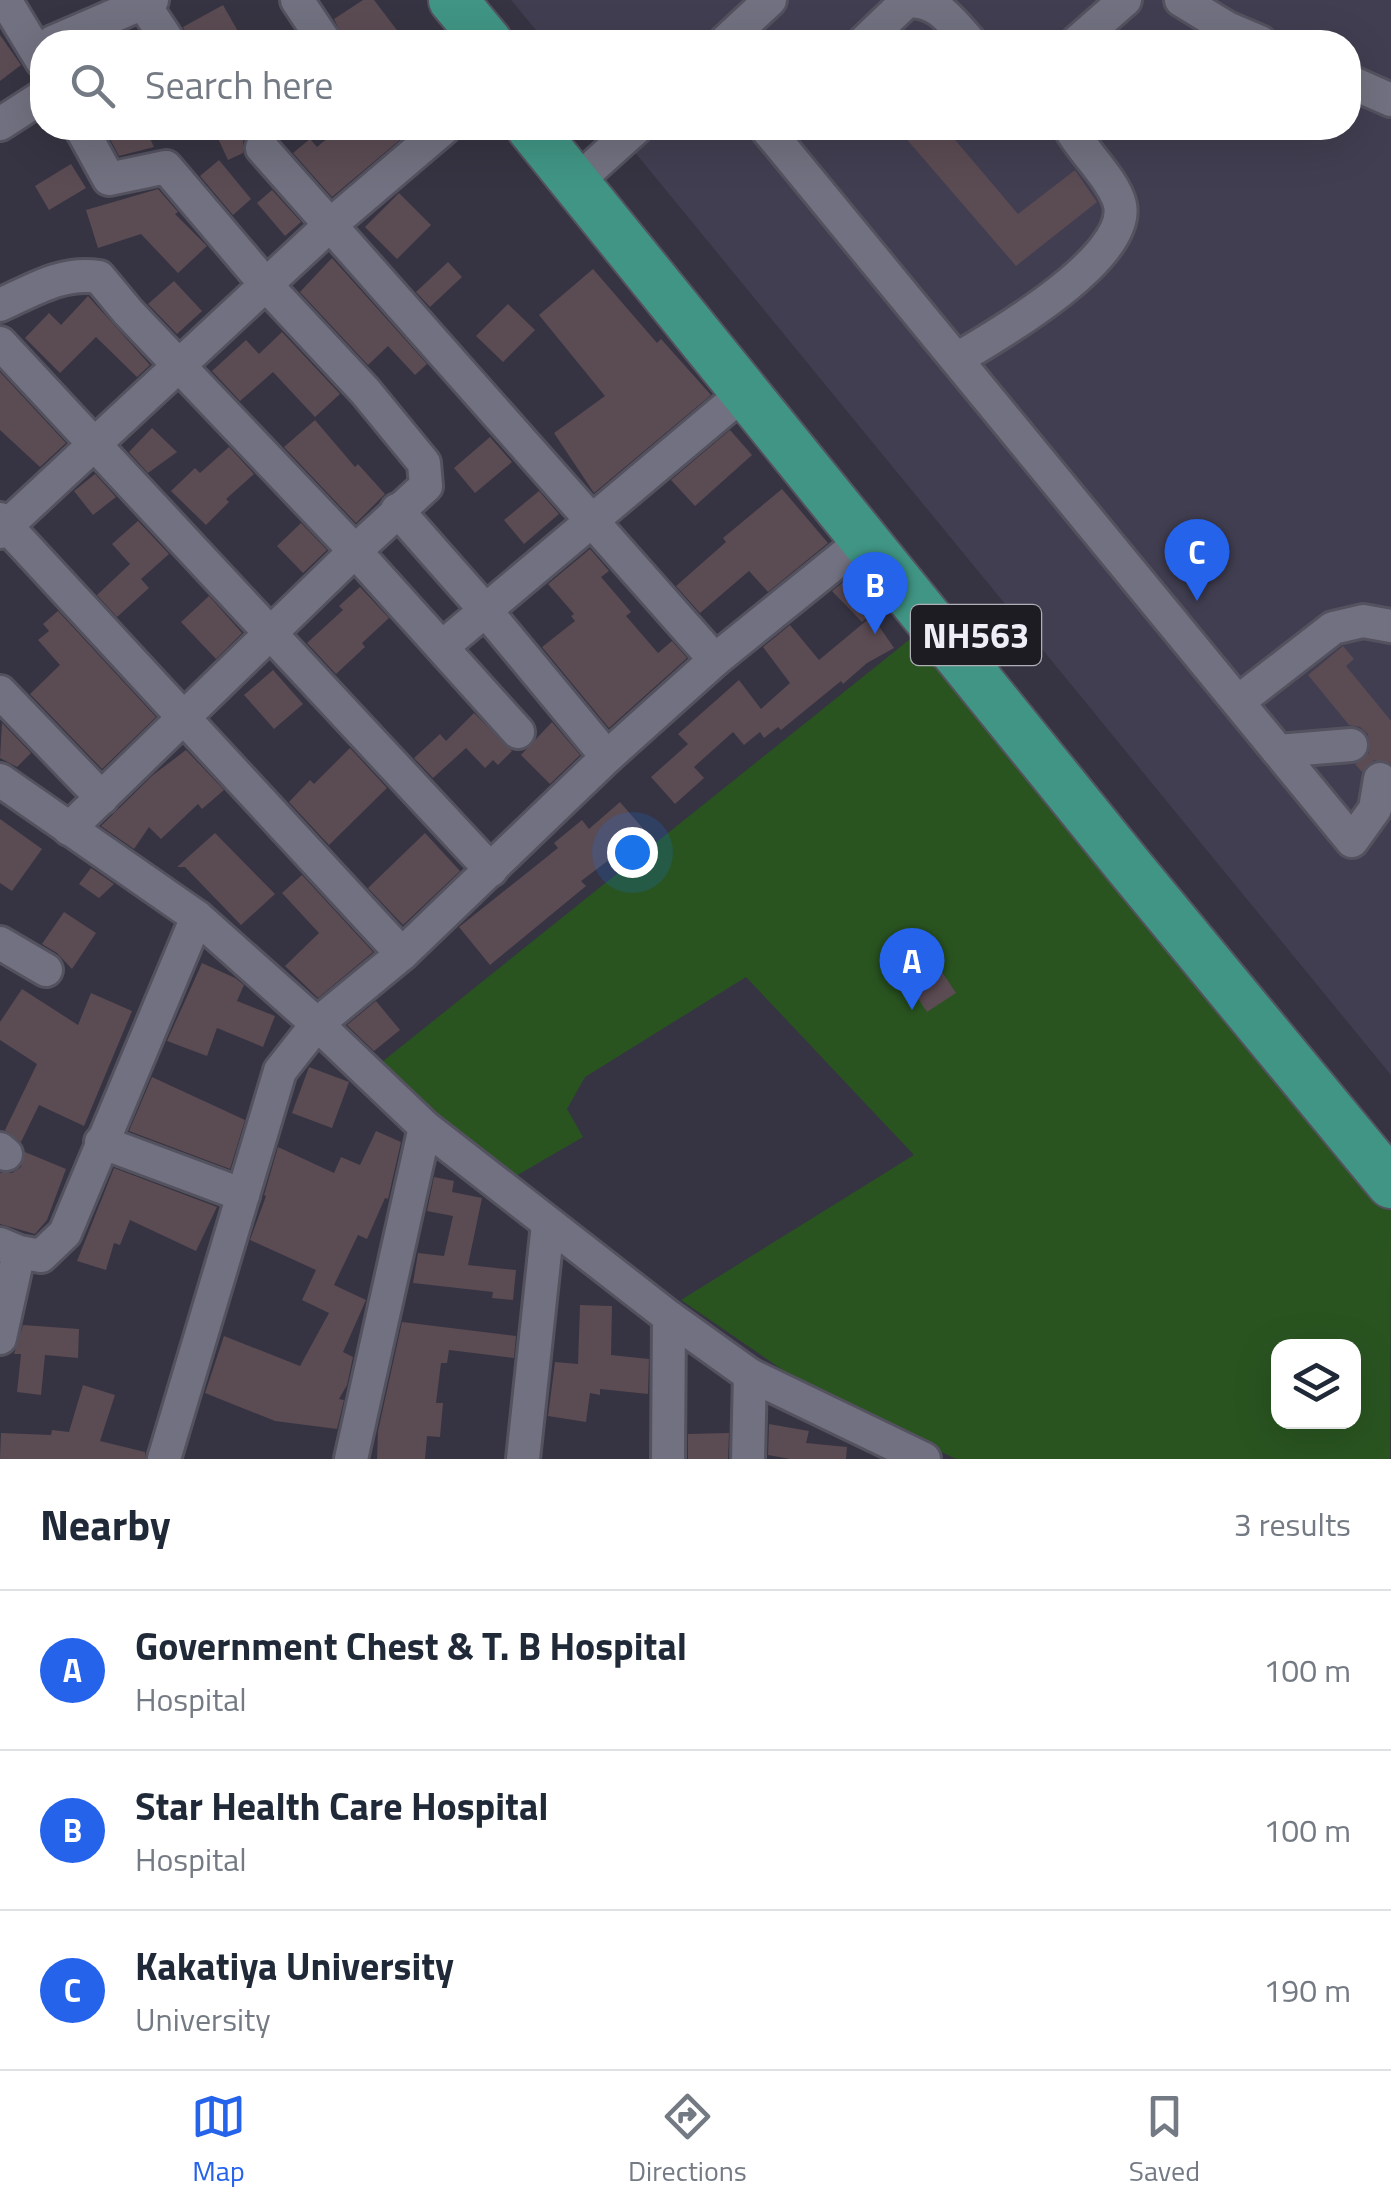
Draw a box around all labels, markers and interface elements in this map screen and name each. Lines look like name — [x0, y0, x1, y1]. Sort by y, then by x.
search box — [30, 30, 1361, 140]
text: Search here — [145, 56, 333, 114]
icon: search — [65, 58, 120, 113]
pin: C — [1164, 518, 1230, 601]
pin: B — [842, 552, 908, 634]
road number: NH563 — [911, 605, 1041, 665]
your location — [607, 827, 658, 878]
pin: A — [880, 928, 944, 1010]
map controls — [1271, 1339, 1361, 1429]
button: layers — [1271, 1339, 1361, 1429]
text: Nearby — [40, 1492, 171, 1556]
text: 3 results — [1234, 1500, 1351, 1548]
text: Government Chest & T. B Hospital — [135, 1617, 687, 1675]
text: A — [63, 1646, 82, 1694]
text: 100 m — [1263, 1646, 1351, 1694]
text: Hospital — [135, 1675, 247, 1723]
text: Star Health Care Hospital — [135, 1777, 549, 1835]
text: B — [63, 1806, 82, 1854]
text: 100 m — [1263, 1806, 1351, 1854]
text: Hospital — [135, 1835, 247, 1883]
text: Kakatiya University — [135, 1937, 454, 1995]
text: C — [64, 1966, 81, 2014]
text: 190 m — [1263, 1966, 1351, 2014]
text: University — [135, 1995, 271, 2043]
tab: Map — [191, 2089, 246, 2192]
tab: Directions — [628, 2089, 747, 2192]
tab: Saved — [1129, 2089, 1200, 2192]

